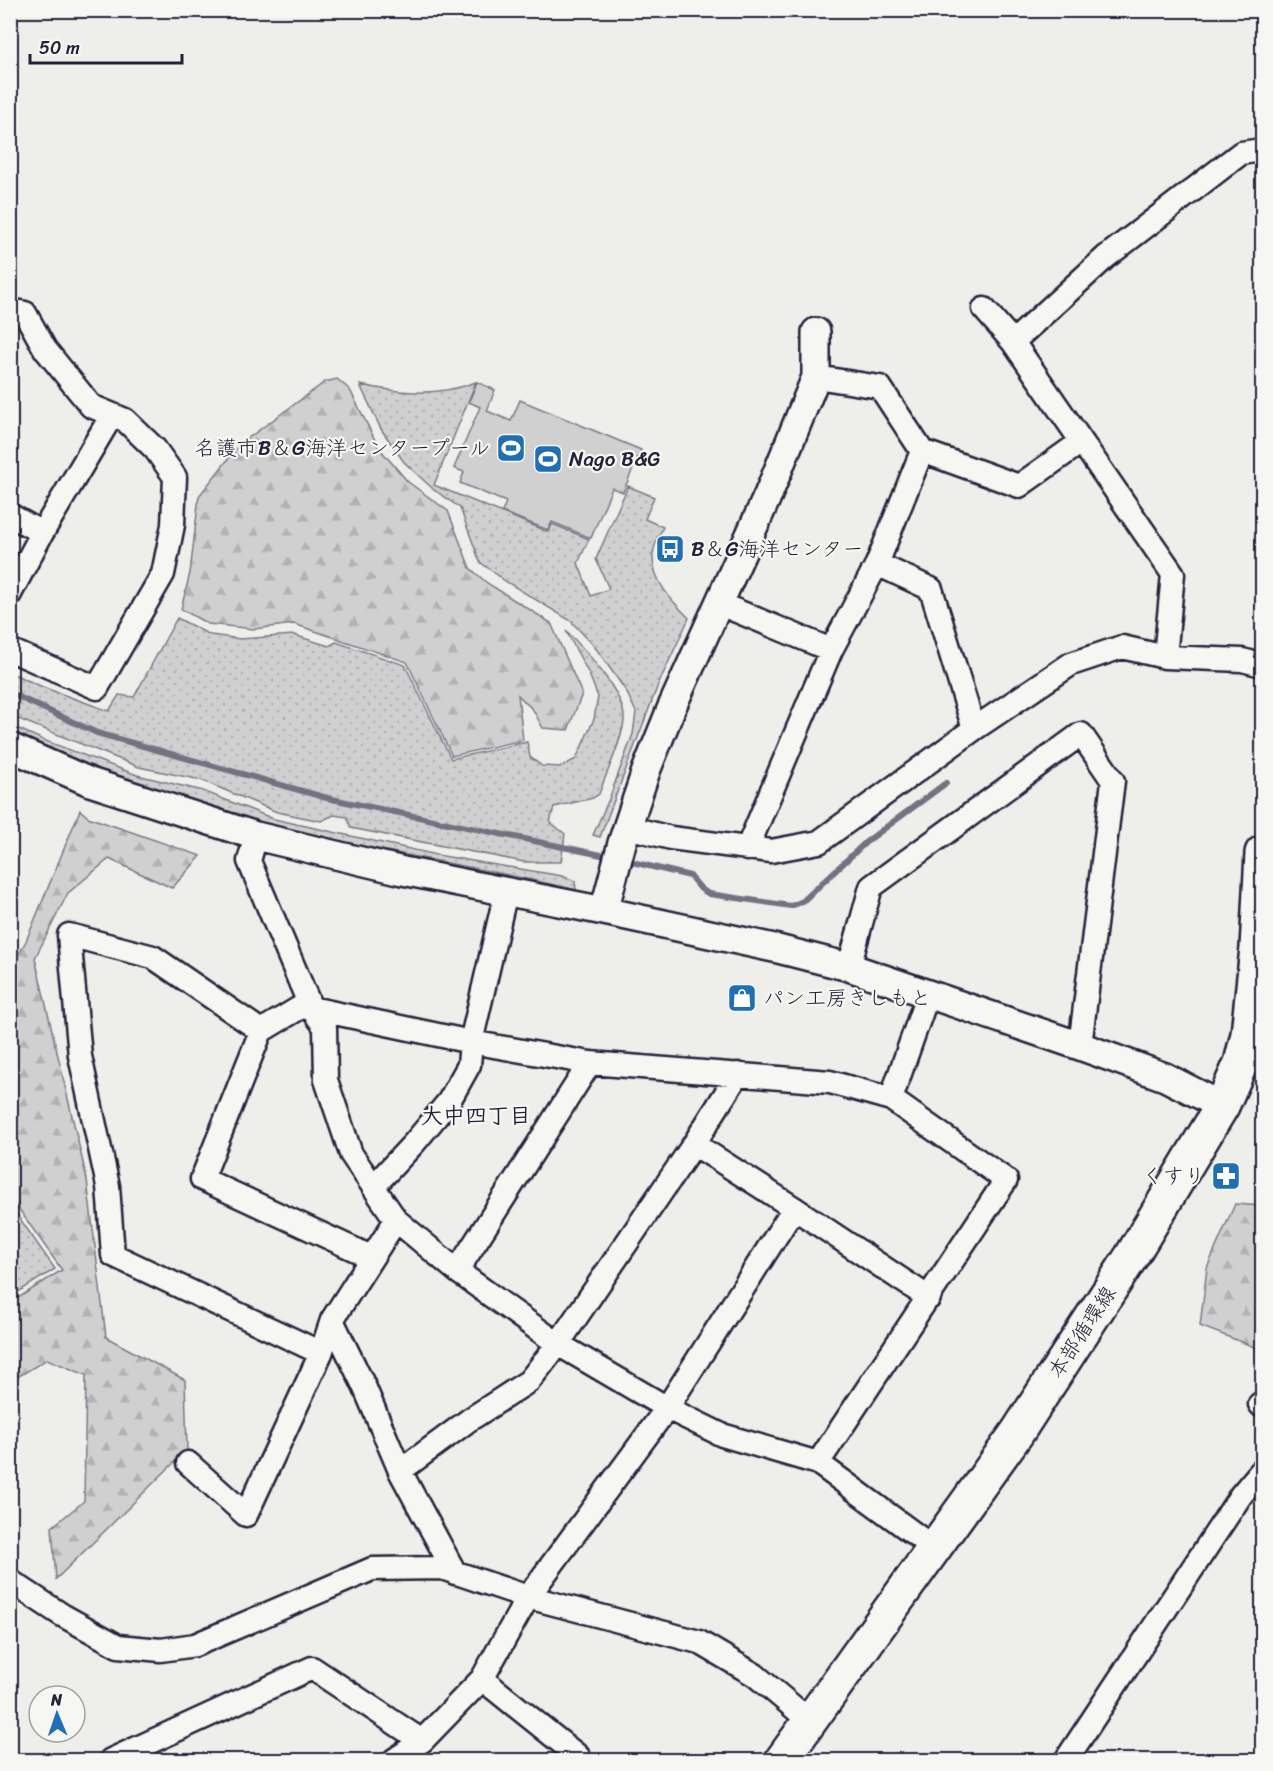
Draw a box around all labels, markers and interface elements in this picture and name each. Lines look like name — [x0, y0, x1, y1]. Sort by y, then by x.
scale bar — [30, 27, 182, 65]
text: 50 m — [39, 32, 80, 64]
place label: 名護市B＆G海洋センタープール — [195, 429, 490, 467]
sports icon: 名護市B＆G海洋センタープール — [495, 432, 527, 464]
place label: Nago B&G — [569, 440, 661, 478]
sports icon: Nago B&G — [532, 443, 564, 475]
place label: B＆G海洋センター — [691, 530, 864, 568]
bus stop icon: B＆G海洋センター — [654, 533, 686, 565]
place label: パン工房きしもと — [763, 979, 931, 1017]
shop icon: パン工房きしもと — [726, 982, 758, 1014]
district label: 大中四丁目 — [421, 1096, 531, 1135]
place label: くすり — [1142, 1157, 1205, 1195]
pharmacy icon: くすり — [1210, 1160, 1242, 1192]
street label: 本部循環線 — [1037, 1278, 1127, 1386]
north arrow — [27, 1684, 87, 1744]
text: N — [49, 1685, 63, 1714]

